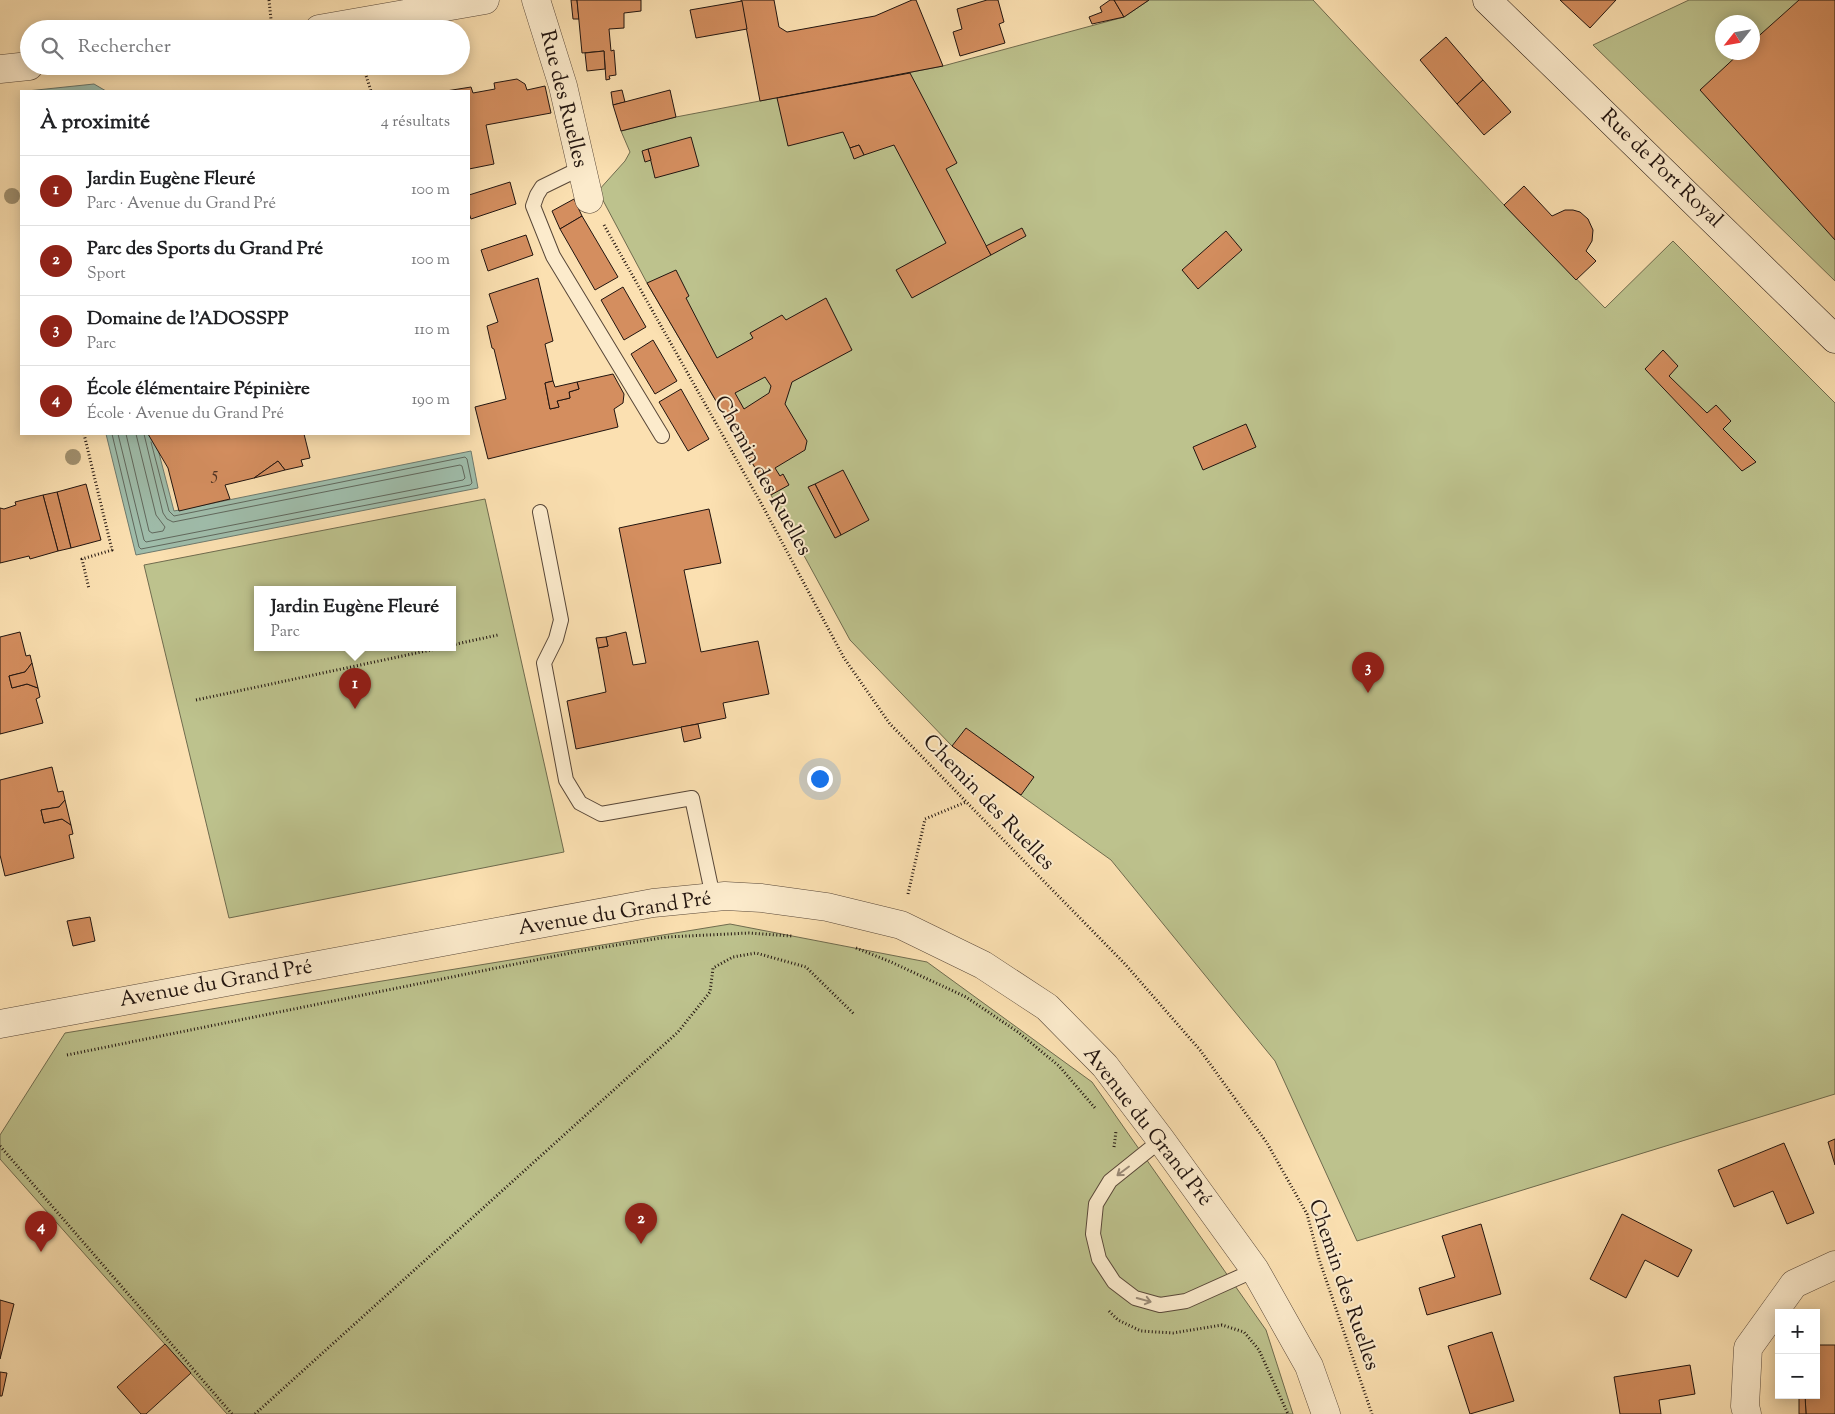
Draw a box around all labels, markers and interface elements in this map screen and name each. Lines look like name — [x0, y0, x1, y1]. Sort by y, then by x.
north arrow — [1715, 15, 1760, 60]
search box — [20, 20, 470, 75]
street label: Rue des Ruelles — [531, 27, 595, 171]
icon: search — [38, 34, 66, 62]
text: Rechercher — [78, 34, 171, 61]
street label: Rue de Port Royal — [1593, 103, 1729, 235]
text: À proximité — [40, 108, 150, 138]
text: 4 résultats — [381, 111, 450, 134]
text: Jardin Eugène Fleuré — [87, 166, 255, 193]
text: 1 — [53, 179, 59, 202]
text: 100 m — [411, 179, 450, 202]
text: Parc · Avenue du Grand Pré — [87, 193, 276, 216]
text: Parc des Sports du Grand Pré — [87, 236, 323, 263]
text: 2 — [52, 249, 60, 272]
text: 100 m — [411, 249, 450, 272]
text: Sport — [87, 263, 126, 286]
text: Domaine de l'ADOSSPP — [87, 306, 288, 333]
text: 3 — [53, 319, 59, 342]
text: 110 m — [414, 319, 450, 342]
text: Parc — [87, 333, 116, 356]
text: École élémentaire Pépinière — [87, 376, 310, 403]
text: 4 — [52, 389, 60, 412]
text: 190 m — [412, 389, 450, 412]
street label: Chemin des Ruelles — [705, 390, 819, 562]
text: École · Avenue du Grand Pré — [87, 403, 284, 426]
house number: 5 — [211, 461, 219, 488]
popup — [254, 586, 456, 651]
text: Jardin Eugène Fleuré — [271, 594, 439, 621]
text: Parc — [271, 621, 300, 644]
pin: 3 — [1352, 652, 1384, 693]
pin: 1 — [339, 668, 371, 709]
street label: Chemin des Ruelles — [915, 728, 1061, 878]
your location — [807, 766, 833, 792]
street label: Avenue du Grand Pré — [516, 884, 714, 944]
street label: Avenue du Grand Pré — [117, 952, 315, 1016]
street label: Avenue du Grand Pré — [1075, 1041, 1219, 1213]
one-way arrow — [1117, 1165, 1130, 1176]
street label: Chemin des Ruelles — [1300, 1195, 1386, 1375]
pin: 2 — [625, 1203, 657, 1244]
pin: 4 — [25, 1211, 57, 1252]
one-way arrow — [1136, 1296, 1152, 1306]
map controls — [1775, 1309, 1820, 1399]
button: + — [1775, 1309, 1820, 1354]
button: − — [1775, 1354, 1820, 1399]

